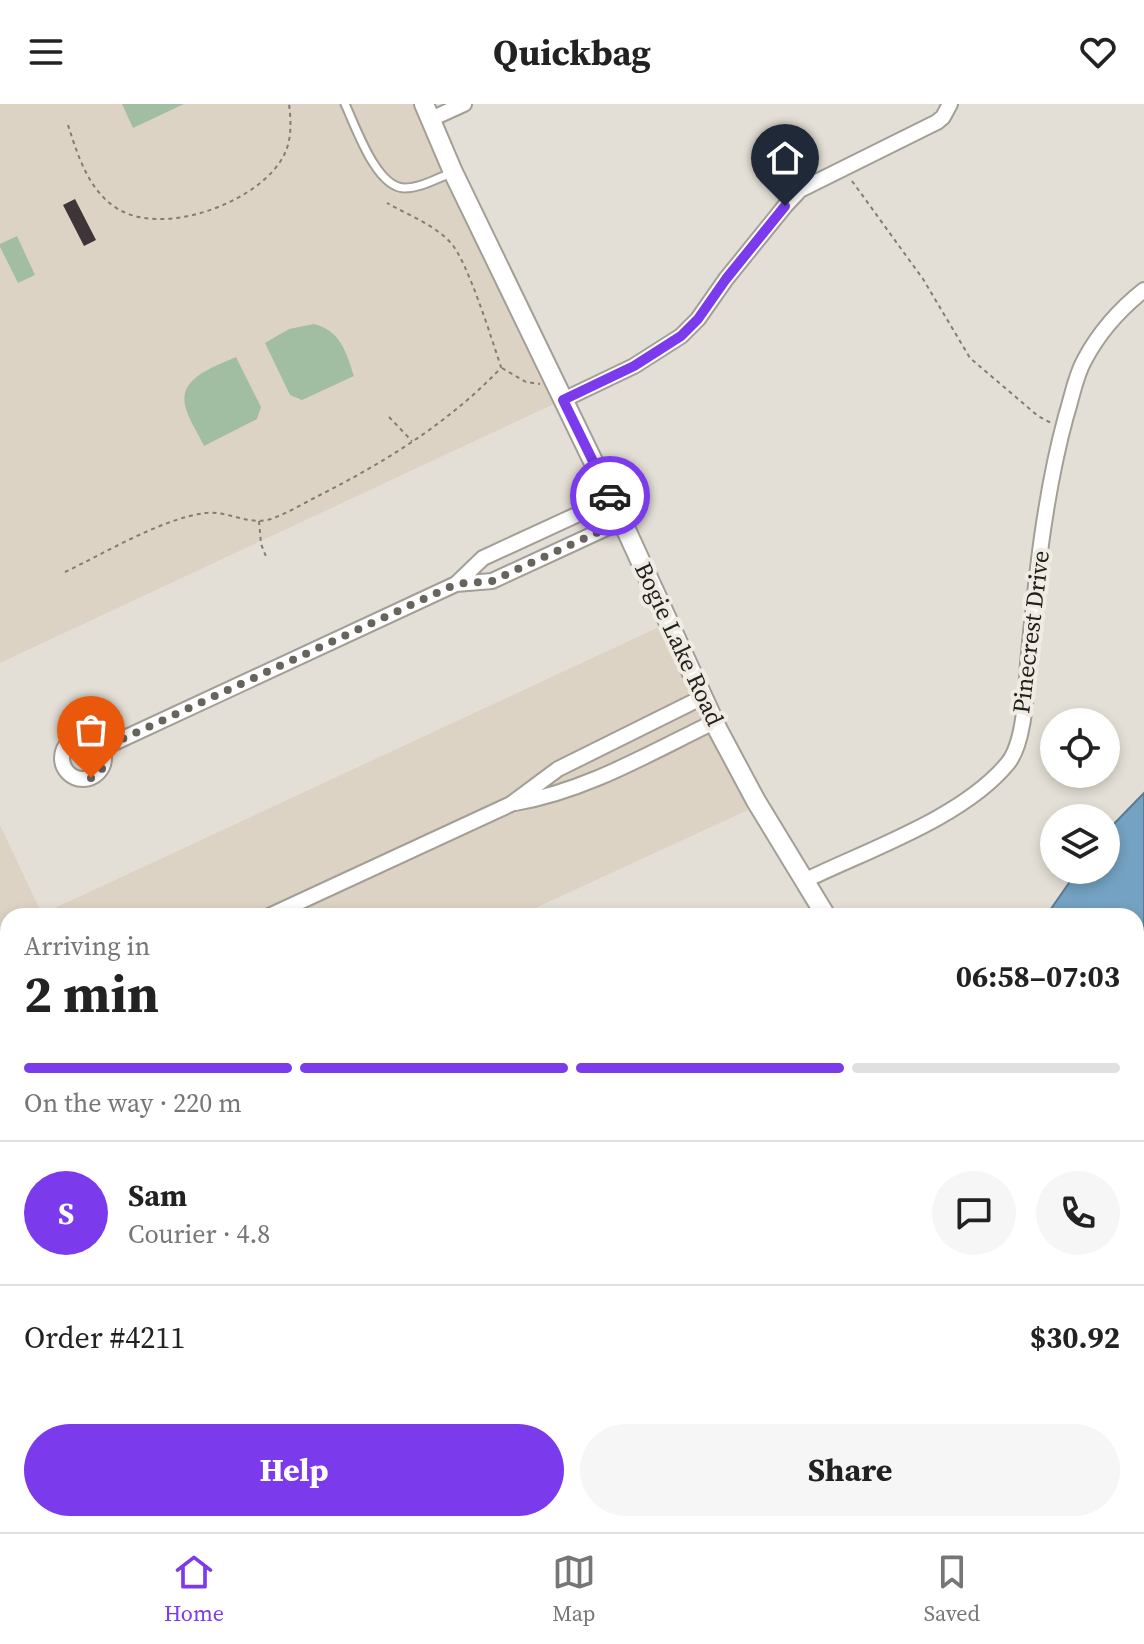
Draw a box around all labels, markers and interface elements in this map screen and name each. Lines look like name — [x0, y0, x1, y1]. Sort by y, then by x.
text: Quickbag — [493, 28, 651, 77]
icon: menu — [24, 30, 68, 74]
icon: heart — [1076, 30, 1120, 74]
pin — [751, 124, 819, 206]
icon: home — [763, 136, 807, 180]
courier — [570, 456, 650, 536]
icon: car — [588, 474, 632, 518]
street label: Pinecrest Drive — [1004, 549, 1057, 715]
street label: Bogie Lake Road — [627, 557, 732, 731]
pin — [57, 696, 125, 778]
icon: bag — [69, 708, 113, 752]
map controls — [1040, 708, 1120, 884]
button: locate — [1040, 708, 1120, 788]
button: layers — [1040, 804, 1120, 884]
text: Arriving in — [24, 928, 150, 964]
text: 06:58–07:03 — [956, 956, 1120, 997]
text: 2 min — [24, 958, 159, 1029]
text: On the way · 220 m — [24, 1085, 242, 1121]
button: chat — [932, 1171, 1016, 1255]
button: phone — [1036, 1171, 1120, 1255]
text: Sam — [128, 1175, 187, 1216]
text: S — [58, 1193, 74, 1234]
text: Courier · 4.8 — [128, 1216, 270, 1252]
text: Order #4211 — [24, 1317, 185, 1358]
text: $30.92 — [1030, 1317, 1120, 1358]
button: Help — [24, 1424, 564, 1516]
button: Share — [580, 1424, 1120, 1516]
tab: Home — [164, 1550, 224, 1628]
tab: Map — [552, 1550, 596, 1628]
tab: Saved — [924, 1550, 980, 1628]

